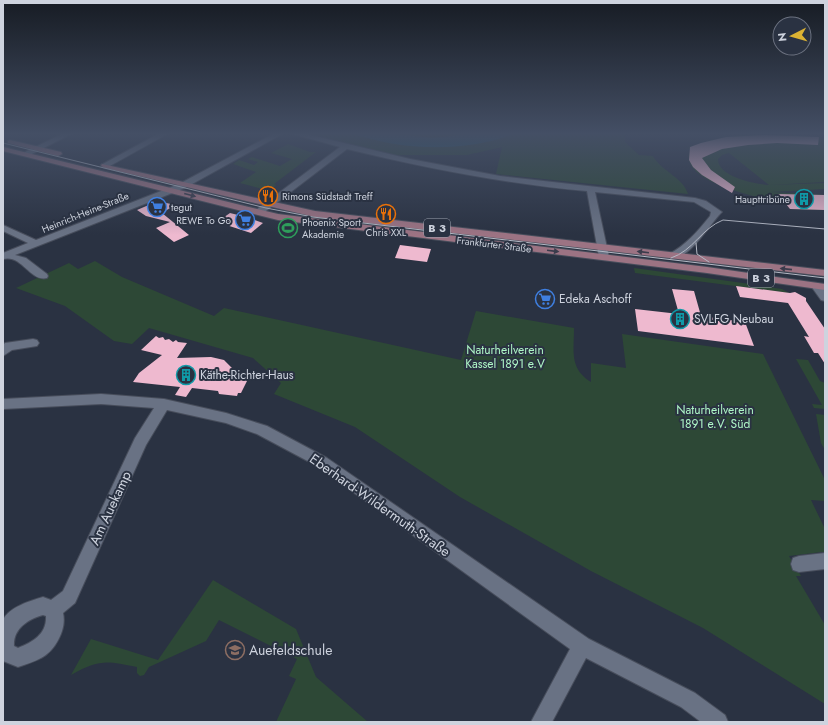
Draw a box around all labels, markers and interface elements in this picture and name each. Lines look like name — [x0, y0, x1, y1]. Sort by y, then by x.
north arrow — [772, 16, 812, 56]
text: N — [774, 32, 790, 42]
restaurant icon: Rimons Südstadt Treff — [257, 185, 279, 207]
street label: Heinrich-Heine-Straße — [39, 188, 131, 237]
building icon: Haupttribüne — [793, 188, 815, 210]
place label: Rimons Südstadt Treff — [282, 189, 374, 204]
one-way arrow — [185, 192, 197, 198]
place label: Haupttribüne — [735, 192, 790, 207]
supermarket icon: tegut — [146, 196, 168, 218]
place label: tegut — [171, 200, 192, 215]
restaurant icon: Chris XXL — [375, 203, 397, 225]
supermarket icon: REWE To Go — [234, 209, 256, 231]
place label: REWE To Go — [176, 213, 232, 228]
place label: Phoenix Sport Akademie — [302, 215, 361, 242]
sports icon: Phoenix Sport Akademie — [277, 217, 299, 239]
road number: B 3 — [424, 219, 450, 237]
place label: Chris XXL — [366, 225, 407, 240]
street label: Frankfurter Straße — [456, 232, 532, 257]
one-way arrow — [547, 248, 559, 254]
one-way arrow — [637, 249, 649, 256]
one-way arrow — [780, 265, 792, 272]
road number: B 3 — [748, 269, 774, 287]
supermarket icon: Edeka Aschoff — [534, 288, 556, 310]
place label: Edeka Aschoff — [559, 290, 632, 308]
building icon: SVLFG Neubau — [669, 308, 691, 330]
place label: SVLFG Neubau — [694, 310, 774, 328]
park label: Naturheilverein Kassel 1891 e.V — [465, 341, 545, 373]
building icon: Käthe-Richter-Haus — [175, 364, 197, 386]
place label: Käthe-Richter-Haus — [200, 366, 294, 384]
park label: Naturheilverein 1891 e.V. Süd — [676, 401, 754, 433]
street label: Eberhard-Wildermuth-Straße — [306, 449, 454, 561]
street label: Am Auekamp — [84, 468, 136, 548]
school or university icon: Auefeldschule — [224, 639, 246, 661]
place label: Auefeldschule — [249, 640, 332, 660]

